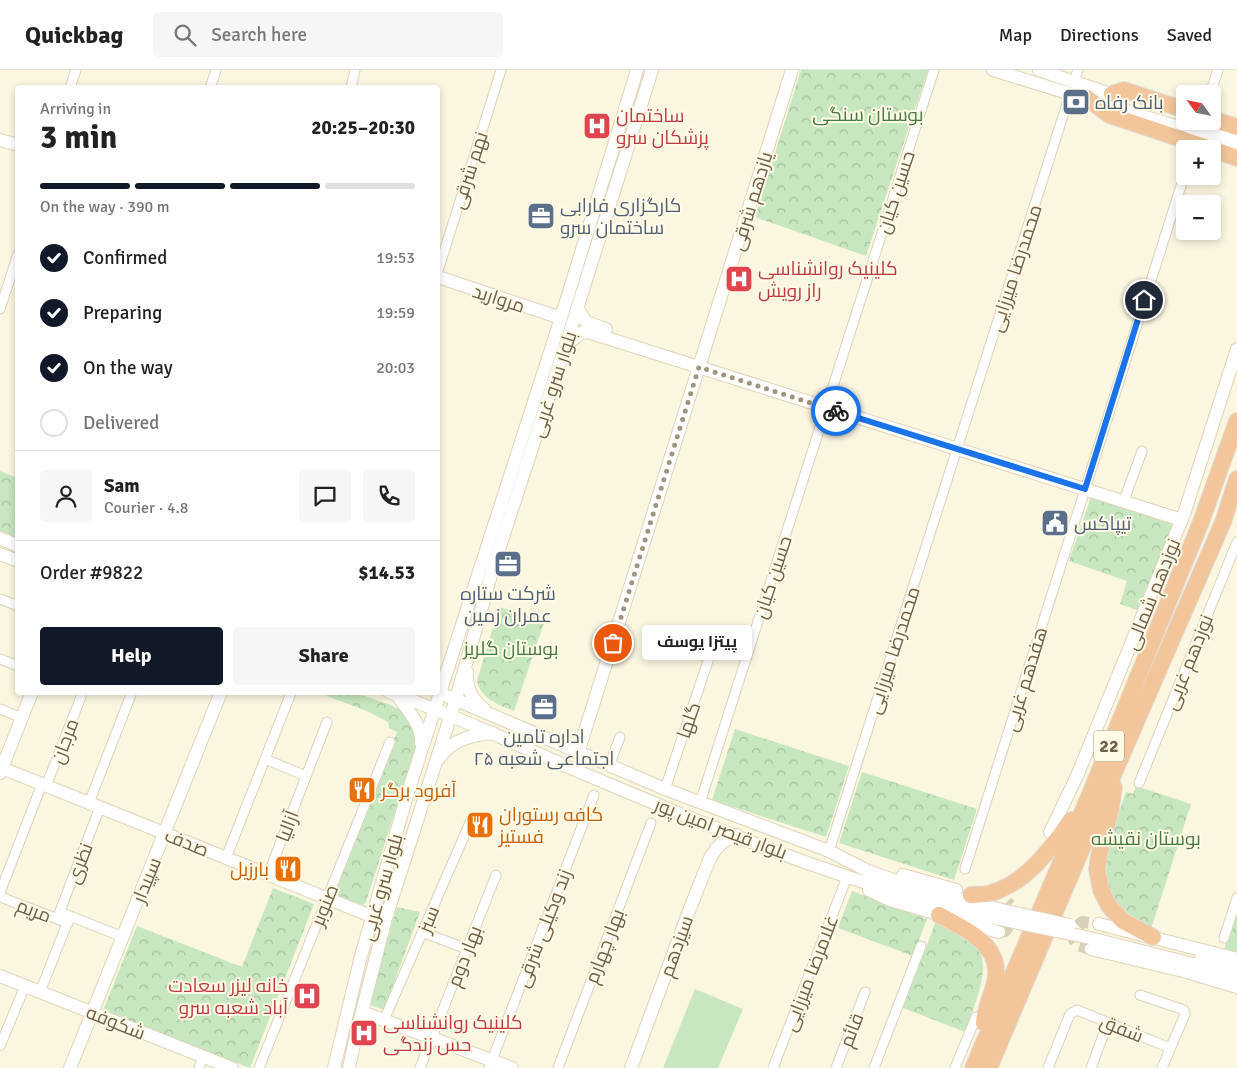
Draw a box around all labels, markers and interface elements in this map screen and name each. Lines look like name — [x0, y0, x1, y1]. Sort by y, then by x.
search box — [153, 12, 503, 57]
text: Quickbag — [25, 20, 123, 50]
icon: search — [171, 21, 199, 49]
text: Search here — [211, 23, 307, 47]
text: Map — [999, 24, 1032, 46]
text: Directions — [1060, 24, 1139, 46]
text: Saved — [1167, 24, 1212, 46]
north arrow — [1176, 85, 1221, 130]
map controls — [1176, 85, 1221, 240]
bank icon: بانک رفاه — [1061, 87, 1091, 117]
place label: بانک رفاه — [1095, 91, 1164, 115]
text: Arriving in — [40, 99, 111, 119]
park label: بوستان سنگی — [812, 103, 924, 127]
place label: ساختمان پزشکان سرو — [616, 104, 709, 150]
hospital icon: ساختمان پزشکان سرو — [582, 111, 612, 141]
text: 20:25–20:30 — [311, 116, 415, 140]
text: 3 min — [40, 118, 117, 157]
street label: نهم شرقی — [446, 129, 495, 212]
button: + — [1176, 140, 1221, 185]
street label: حسین کیان — [871, 148, 921, 237]
street label: یازدهم شرقی — [726, 149, 779, 254]
place label: کارگزاری فارابی ساختمان سرو — [560, 194, 681, 240]
button: − — [1176, 195, 1221, 240]
text: On the way · 390 m — [40, 197, 170, 217]
office icon: کارگزاری فارابی ساختمان سرو — [526, 201, 556, 231]
street label: محمدرضا میرزایی — [984, 202, 1048, 335]
icon: check — [40, 244, 68, 272]
text: Confirmed — [83, 246, 167, 270]
text: 19:53 — [376, 248, 415, 268]
place label: کلینیک روانشناسی راز رویش — [758, 257, 898, 303]
hospital icon: کلینیک روانشناسی راز رویش — [724, 264, 754, 294]
street label: مروارید — [469, 279, 528, 319]
pin — [1123, 279, 1165, 321]
icon: home — [1130, 286, 1158, 314]
icon: check — [40, 299, 68, 327]
text: Preparing — [83, 301, 162, 325]
text: 19:59 — [376, 303, 415, 323]
street label: بلوار سرو غربی — [525, 328, 582, 441]
icon: check — [40, 354, 68, 382]
text: On the way — [83, 356, 173, 380]
text: 20:03 — [376, 358, 415, 378]
courier — [811, 386, 861, 436]
icon: bike — [822, 397, 850, 425]
text: Delivered — [83, 411, 159, 435]
button: person — [40, 470, 92, 522]
button: chat — [299, 470, 351, 522]
button: phone — [363, 470, 415, 522]
text: Sam — [104, 474, 140, 498]
text: Courier · 4.8 — [104, 498, 188, 518]
public building icon: تیپاکس — [1040, 508, 1070, 538]
place label: تیپاکس — [1074, 512, 1131, 536]
street label: حسین کیان — [748, 533, 798, 622]
street label: نوزدهم شمالی — [1120, 535, 1187, 654]
office icon: شرکت ستاره عمران زمین — [493, 549, 523, 579]
text: Order #9822 — [40, 561, 143, 585]
text: $14.53 — [358, 561, 415, 585]
place label: شرکت ستاره عمران زمین — [460, 582, 556, 628]
street label: محمدرضا میرزایی — [862, 584, 926, 717]
street label: نوزدهم غربی — [1159, 611, 1220, 714]
pin — [592, 622, 634, 664]
street label: هفدهم غربی — [999, 624, 1054, 735]
callout: پیتزا یوسف — [643, 626, 753, 660]
button: Help — [40, 627, 223, 685]
button: Share — [233, 627, 415, 685]
icon: bag — [599, 629, 627, 657]
text: پیتزا یوسف — [657, 632, 737, 652]
park label: بوستان گلریز — [463, 637, 558, 661]
office icon: اداره تامین اجتماعی شعبه ۲۵ — [529, 692, 559, 722]
street label: گلها — [672, 699, 706, 742]
street label: مرجان — [45, 715, 85, 767]
place label: اداره تامین اجتماعی شعبه ۲۵ — [474, 725, 614, 771]
road number: 22 — [1094, 730, 1124, 761]
restaurant icon: آفرود برگر — [347, 775, 377, 805]
place label: آفرود برگر — [380, 779, 456, 803]
street label: بلوار قیصر امین پور — [650, 792, 790, 865]
place label: کافه رستوران فستیز — [498, 803, 603, 849]
street label: آزالیا — [271, 807, 305, 845]
restaurant icon: کافه رستوران فستیز — [465, 810, 495, 840]
street label: صدف — [161, 823, 212, 863]
park label: بوستان نقیشه — [1091, 827, 1201, 851]
street label: بلوار سرو غربی — [355, 831, 409, 944]
street label: نظری — [61, 839, 99, 887]
street label: سپیدار — [127, 854, 167, 908]
restaurant icon: بارزیل — [273, 854, 303, 884]
place label: بارزیل — [230, 858, 269, 882]
street label: زند وکیلی شرقی — [510, 866, 577, 991]
street label: صنوبر — [305, 881, 344, 931]
street label: مریم — [12, 893, 55, 929]
street label: سبز — [412, 902, 445, 937]
street label: بهار چهارم — [580, 906, 631, 987]
street label: سیزدهم — [655, 912, 700, 981]
street label: غلامرضا میرزایی — [778, 912, 844, 1035]
street label: بهار دوم — [442, 922, 489, 991]
place label: خانه لیزر سعادت آباد شعبه سرو — [168, 974, 288, 1020]
hospital icon: خانه لیزر سعادت آباد شعبه سرو — [292, 981, 322, 1011]
street label: شکوفه — [83, 1000, 149, 1046]
street label: شفق — [1096, 1009, 1147, 1048]
street label: قائم — [835, 1010, 870, 1051]
place label: کلینیک روانشناسی حس زندگی — [383, 1011, 523, 1057]
hospital icon: کلینیک روانشناسی حس زندگی — [349, 1018, 379, 1048]

